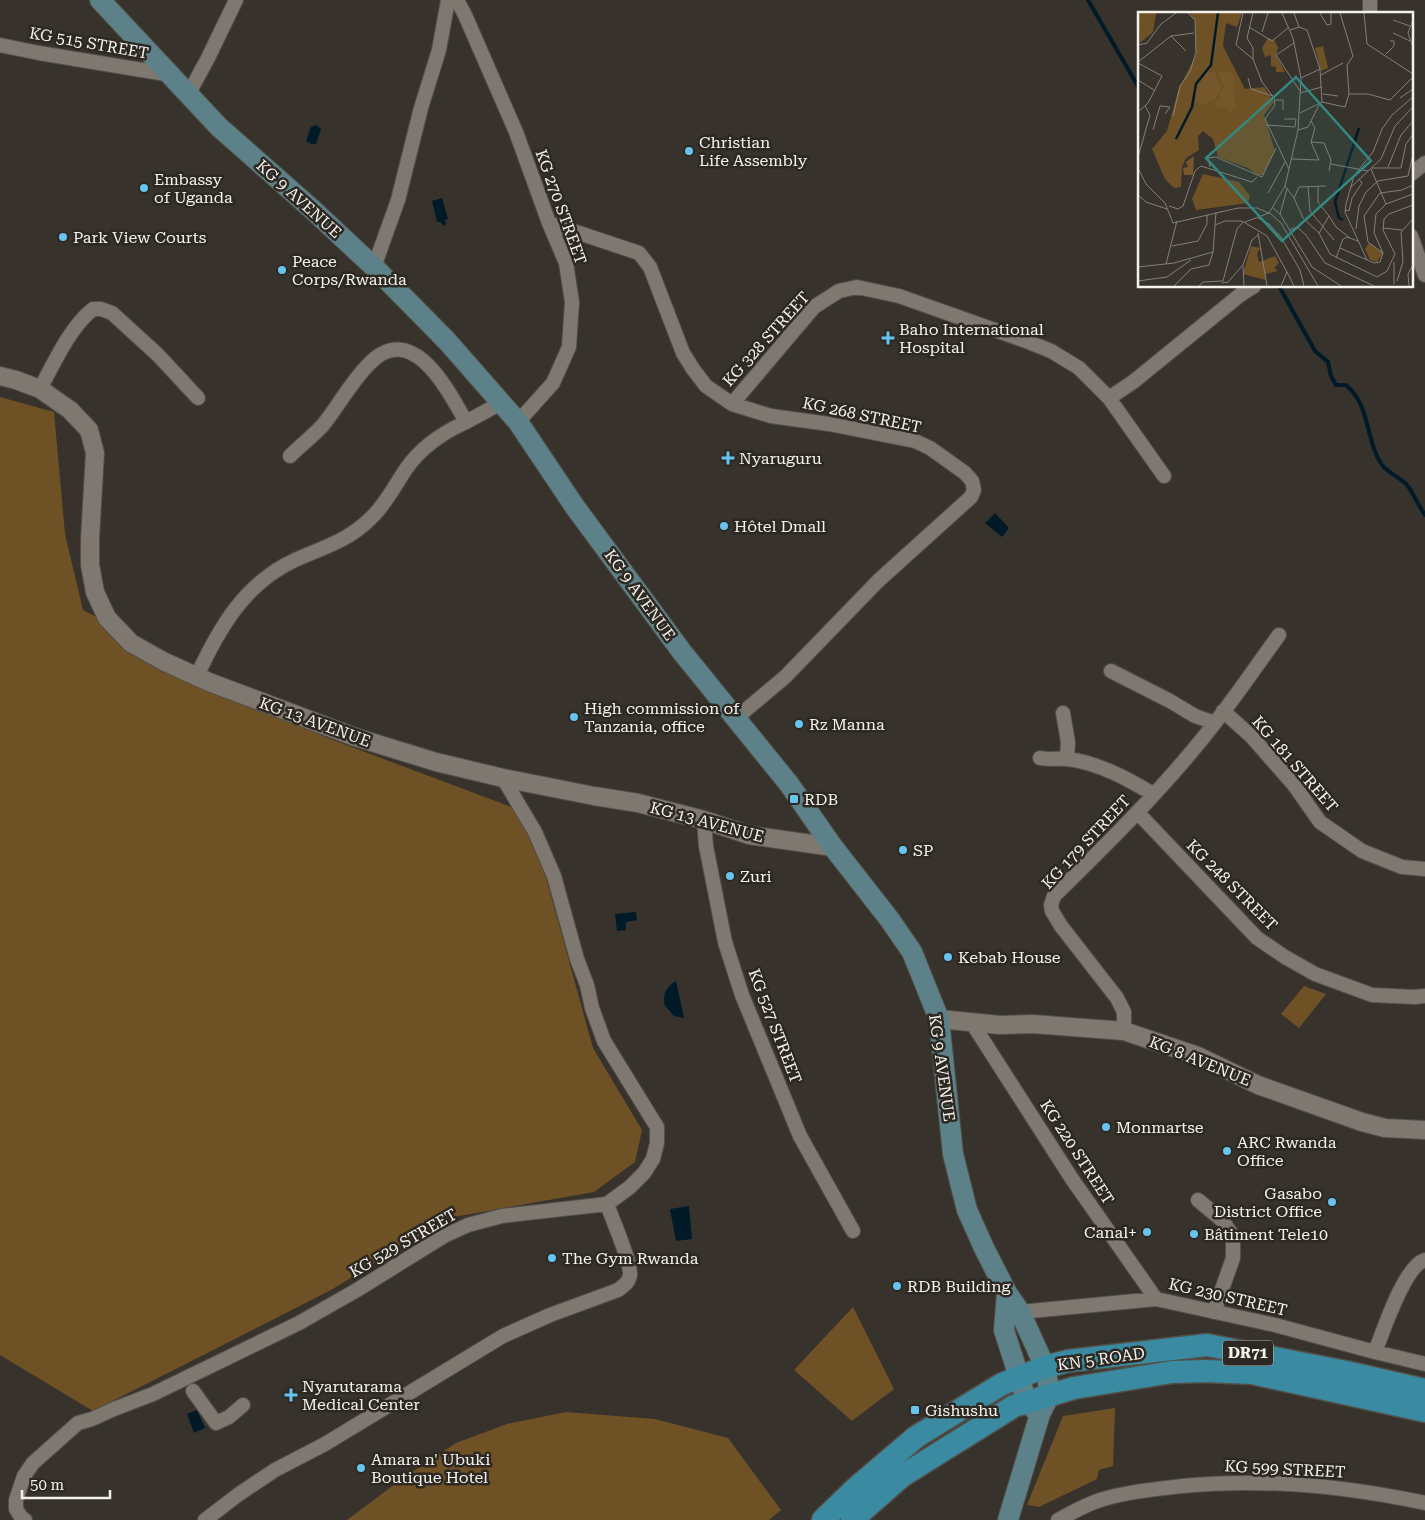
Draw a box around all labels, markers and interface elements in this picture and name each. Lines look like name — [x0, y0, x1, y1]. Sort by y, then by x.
inset map — [1138, 12, 1412, 288]
street label: KG 515 STREET — [28, 23, 150, 63]
place label: Christian Life Assembly — [699, 133, 808, 170]
marker: Christian Life Assembly — [683, 145, 695, 157]
street label: KG 270 STREET — [531, 147, 591, 267]
street label: KG 9 AVENUE — [253, 156, 345, 242]
place label: Embassy of Uganda — [154, 170, 233, 207]
marker: Embassy of Uganda — [138, 182, 150, 194]
place label: Park View Courts — [73, 228, 207, 247]
marker: Park View Courts — [57, 231, 69, 243]
place label: Peace Corps/Rwanda — [292, 252, 407, 289]
marker: Peace Corps/Rwanda — [276, 264, 288, 276]
street label: KG 328 STREET — [718, 288, 814, 390]
place label: Baho International Hospital — [899, 320, 1044, 357]
marker: Baho International Hospital — [881, 331, 895, 345]
street label: KG 268 STREET — [801, 393, 923, 437]
place label: Nyaruguru — [739, 449, 822, 468]
marker: Nyaruguru — [721, 451, 735, 465]
place label: Hôtel Dmall — [734, 517, 826, 536]
marker: Hôtel Dmall — [718, 520, 730, 532]
street label: KG 9 AVENUE — [601, 546, 679, 644]
street label: KG 13 AVENUE — [257, 693, 373, 751]
place label: High commission of Tanzania, office — [584, 699, 740, 736]
marker: High commission of Tanzania, office — [568, 711, 580, 723]
street label: KG 181 STREET — [1248, 712, 1342, 816]
place label: Rz Manna — [809, 715, 885, 734]
marker: Rz Manna — [793, 718, 805, 730]
place label: RDB — [804, 790, 838, 809]
street label: KG 179 STREET — [1038, 791, 1134, 893]
marker: RDB — [788, 793, 800, 805]
street label: KG 13 AVENUE — [648, 798, 766, 846]
street label: KG 248 STREET — [1183, 836, 1282, 935]
place label: SP — [913, 841, 933, 860]
marker: SP — [897, 844, 909, 856]
place label: Zuri — [740, 867, 772, 886]
marker: Zuri — [724, 870, 736, 882]
place label: Kebab House — [958, 948, 1061, 967]
marker: Kebab House — [942, 951, 954, 963]
street label: KG 527 STREET — [744, 966, 806, 1086]
street label: KG 9 AVENUE — [925, 1013, 959, 1123]
street label: KG 8 AVENUE — [1146, 1032, 1254, 1090]
street label: KG 220 STREET — [1036, 1096, 1118, 1208]
place label: Monmartse — [1116, 1118, 1204, 1137]
marker: Monmartse — [1100, 1121, 1112, 1133]
place label: ARC Rwanda Office — [1237, 1133, 1337, 1170]
marker: ARC Rwanda Office — [1221, 1145, 1233, 1157]
place label: Gasabo District Office — [1214, 1184, 1322, 1221]
marker: Gasabo District Office — [1326, 1196, 1338, 1208]
street label: KG 529 STREET — [346, 1204, 460, 1281]
place label: Canal+ — [1084, 1223, 1137, 1242]
place label: Bâtiment Tele10 — [1204, 1225, 1328, 1244]
marker: Canal+ — [1141, 1226, 1153, 1238]
marker: Bâtiment Tele10 — [1188, 1228, 1200, 1240]
place label: The Gym Rwanda — [562, 1249, 699, 1268]
marker: The Gym Rwanda — [546, 1252, 558, 1264]
street label: KG 230 STREET — [1167, 1274, 1289, 1320]
place label: RDB Building — [907, 1277, 1011, 1296]
marker: RDB Building — [891, 1280, 903, 1292]
road number: DR71 — [1223, 1340, 1273, 1366]
street label: KN 5 ROAD — [1056, 1343, 1146, 1375]
place label: Nyarutarama Medical Center — [302, 1377, 420, 1414]
marker: Nyarutarama Medical Center — [284, 1388, 298, 1402]
place label: Gishushu — [925, 1401, 998, 1420]
marker: Gishushu — [909, 1404, 921, 1416]
place label: Amara n' Ubuki Boutique Hotel — [371, 1450, 490, 1487]
street label: KG 599 STREET — [1224, 1456, 1346, 1482]
marker: Amara n' Ubuki Boutique Hotel — [355, 1462, 367, 1474]
scale bar — [22, 1468, 110, 1500]
text: 50 m — [30, 1476, 65, 1494]

